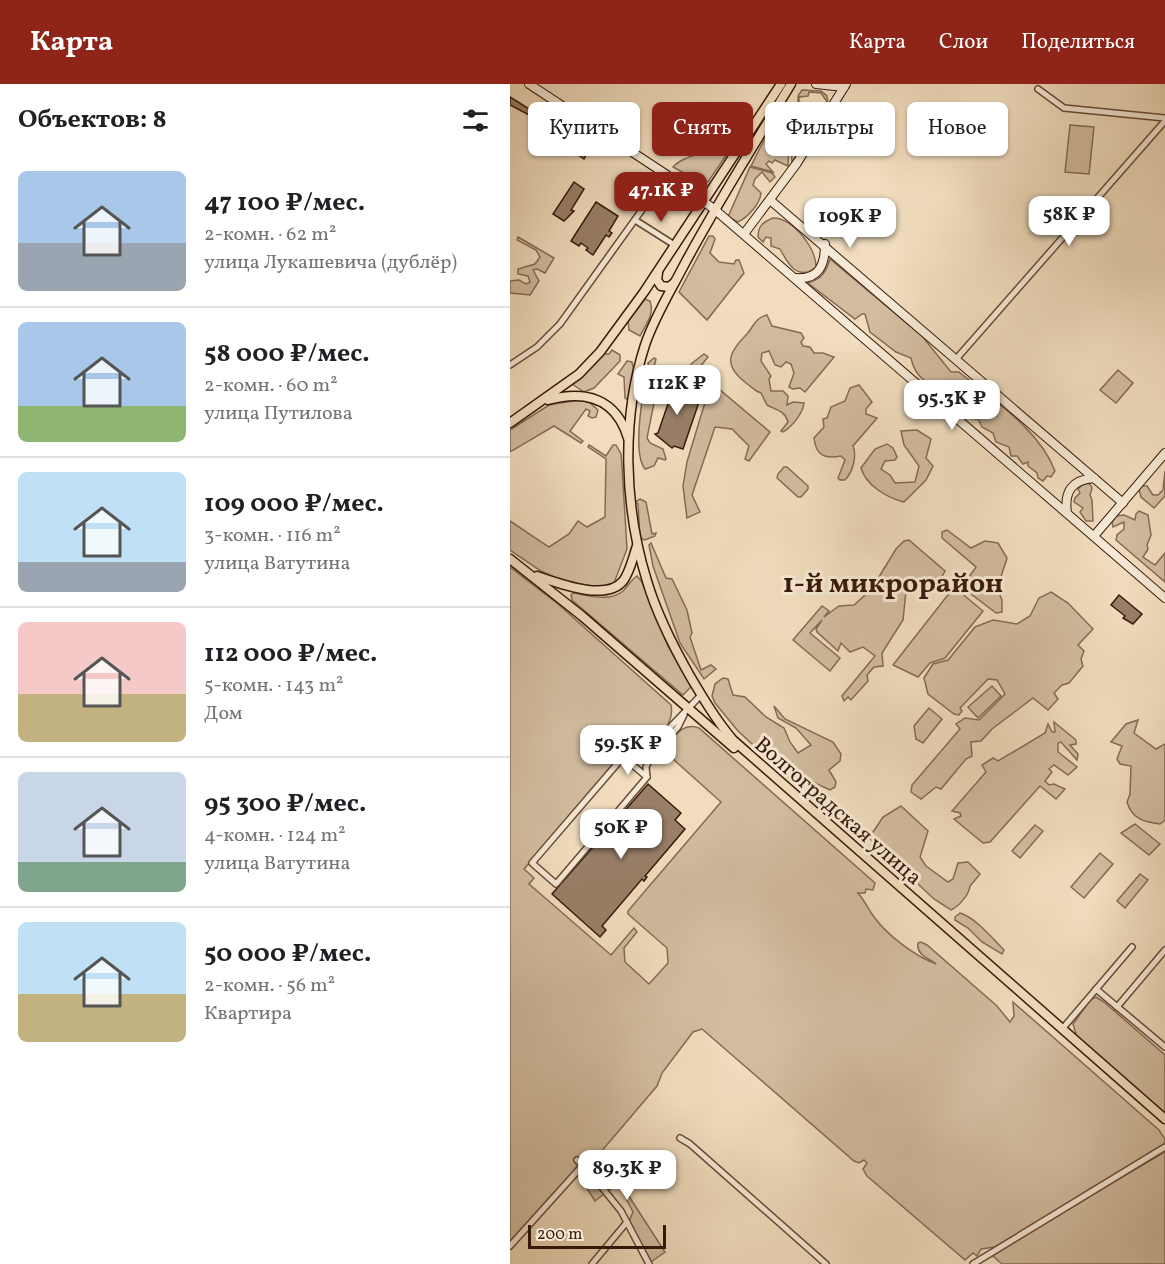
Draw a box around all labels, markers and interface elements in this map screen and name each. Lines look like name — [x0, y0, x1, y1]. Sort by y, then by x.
text: Карта — [30, 23, 113, 62]
text: Карта — [849, 28, 906, 57]
text: Слои — [939, 28, 988, 57]
text: Поделиться — [1021, 28, 1135, 57]
text: Объектов: 8 — [18, 102, 167, 138]
chip: Купить — [528, 102, 640, 156]
chip: Снять — [652, 102, 753, 156]
chip: Фильтры — [765, 102, 895, 156]
chip: Новое — [907, 102, 1008, 156]
icon: filters — [459, 104, 492, 137]
pin: 47.1K ₽ — [606, 172, 716, 223]
text: 47.1K ₽ — [628, 177, 694, 205]
text: 47 100 ₽/мес. — [204, 185, 365, 221]
icon: home — [66, 195, 138, 267]
pin: 58K ₽ — [1027, 196, 1111, 247]
pin: 109K ₽ — [801, 198, 899, 249]
text: 58K ₽ — [1043, 201, 1095, 229]
text: 109K ₽ — [818, 203, 882, 231]
text: 2-комн. · 62 m² — [204, 221, 336, 249]
text: улица Лукашевича (дублёр) — [204, 249, 457, 277]
text: 58 000 ₽/мес. — [204, 336, 370, 372]
icon: home — [66, 346, 138, 418]
pin: 112K ₽ — [628, 365, 726, 416]
text: 112K ₽ — [648, 370, 706, 398]
text: 2-комн. · 60 m² — [204, 372, 338, 400]
pin: 95.3K ₽ — [897, 380, 1007, 431]
text: 95.3K ₽ — [918, 385, 986, 413]
text: улица Путилова — [204, 400, 353, 428]
text: 109 000 ₽/мес. — [204, 486, 384, 522]
icon: home — [66, 496, 138, 568]
text: 3-комн. · 116 m² — [204, 522, 341, 550]
text: улица Ватутина — [204, 550, 350, 578]
district label: 1-й микрорайон — [783, 565, 1003, 604]
text: 112 000 ₽/мес. — [204, 636, 377, 672]
icon: home — [66, 646, 138, 718]
text: 5-комн. · 143 m² — [204, 672, 343, 700]
text: Дом — [204, 700, 243, 728]
pin: 59.5K ₽ — [573, 725, 683, 776]
text: 59.5K ₽ — [594, 730, 662, 758]
street label: Волгоградская улица — [747, 730, 928, 894]
text: 95 300 ₽/мес. — [204, 786, 366, 822]
icon: home — [66, 796, 138, 868]
pin: 50K ₽ — [579, 809, 663, 860]
text: 50K ₽ — [594, 814, 648, 842]
text: 4-комн. · 124 m² — [204, 822, 346, 850]
text: улица Ватутина — [204, 850, 350, 878]
text: 50 000 ₽/мес. — [204, 936, 371, 972]
icon: home — [66, 946, 138, 1018]
text: 2-комн. · 56 m² — [204, 972, 335, 1000]
text: Квартира — [204, 1000, 292, 1028]
pin: 89.3K ₽ — [572, 1150, 682, 1201]
text: 89.3K ₽ — [592, 1155, 662, 1183]
scale bar — [528, 1222, 666, 1250]
text: 200 m — [537, 1224, 582, 1246]

